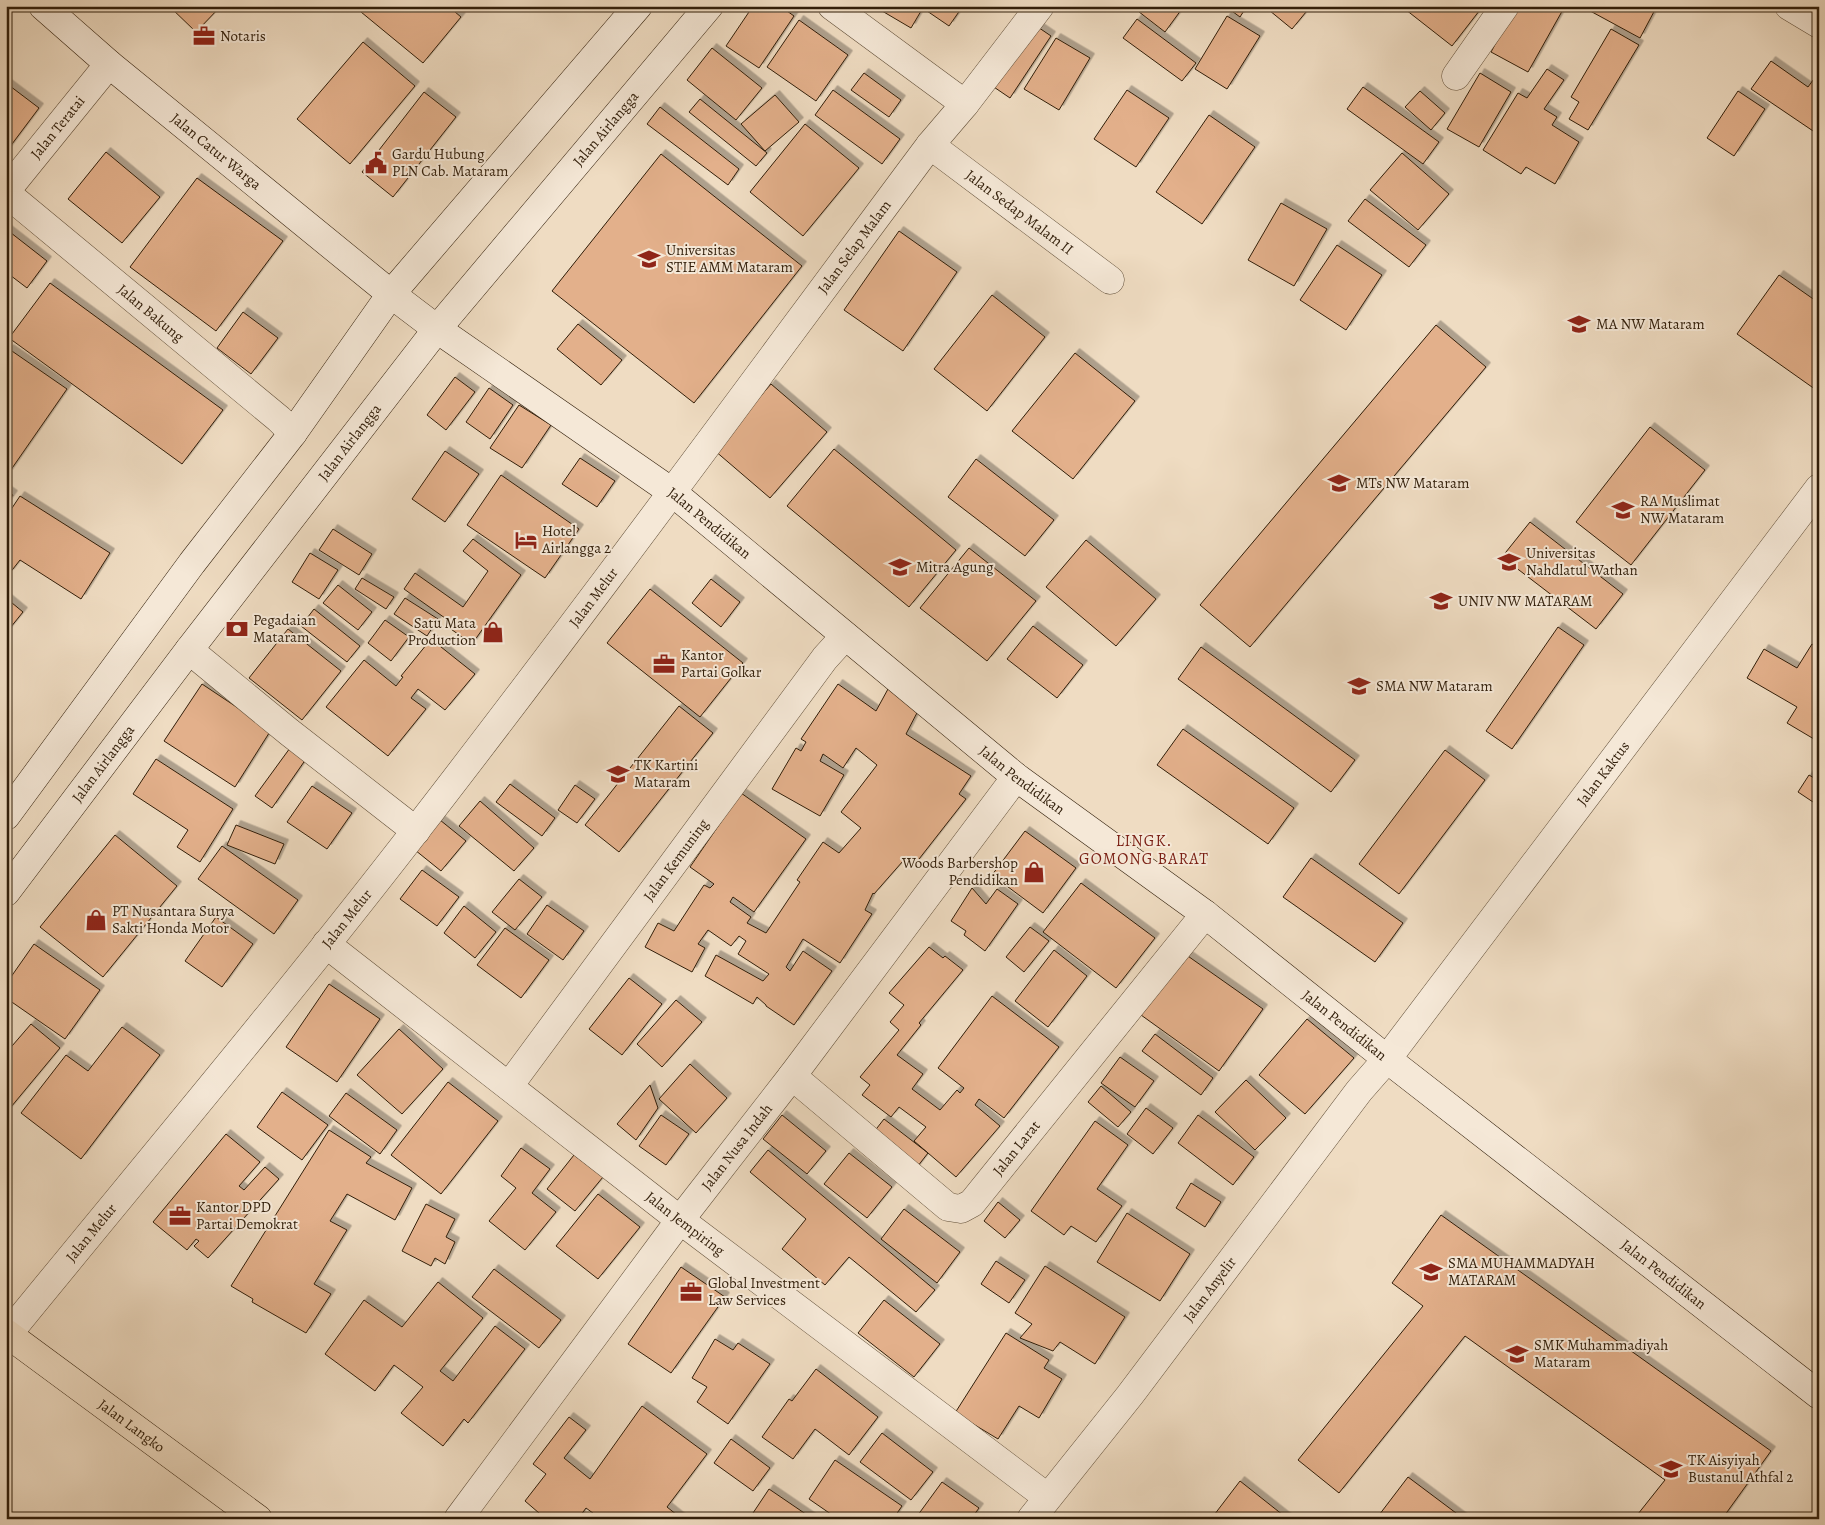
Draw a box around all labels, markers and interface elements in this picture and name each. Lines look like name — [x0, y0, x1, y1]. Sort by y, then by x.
office icon: Notaris — [191, 23, 217, 49]
place label: Notaris — [220, 26, 266, 46]
street label: Jalan Airlangga — [568, 87, 643, 170]
street label: Jalan Teratai — [26, 91, 89, 163]
street label: Jalan Catur Warga — [167, 108, 266, 194]
place label: Gardu Hubung PLN Cab. Mataram — [392, 144, 509, 181]
public building icon: Gardu Hubung PLN Cab. Mataram — [363, 150, 389, 176]
street label: Jalan Sedap Malam II — [961, 165, 1078, 259]
street label: Jalan Selap Malam — [813, 195, 896, 298]
place label: Universitas STIE AMM Mataram — [666, 240, 794, 277]
school or university icon: Universitas STIE AMM Mataram — [636, 246, 662, 272]
street label: Jalan Bakung — [113, 279, 189, 347]
school or university icon: MA NW Mataram — [1566, 311, 1592, 337]
place label: MA NW Mataram — [1596, 314, 1705, 334]
street label: Jalan Airlangga — [313, 399, 386, 485]
school or university icon: MTs NW Mataram — [1326, 470, 1352, 496]
place label: MTs NW Mataram — [1356, 473, 1470, 493]
street label: Jalan Pendidikan — [664, 482, 755, 563]
place label: RA Muslimat NW Mataram — [1640, 491, 1725, 528]
school or university icon: RA Muslimat NW Mataram — [1610, 497, 1636, 523]
place label: Hotel Airlangga 2 — [541, 521, 611, 558]
hotel icon: Hotel Airlangga 2 — [513, 527, 539, 553]
place label: Universitas Nahdlatul Wathan — [1526, 543, 1638, 580]
school or university icon: Universitas Nahdlatul Wathan — [1496, 549, 1522, 575]
school or university icon: Mitra Agung — [887, 554, 913, 580]
place label: Mitra Agung — [916, 557, 994, 577]
street label: Jalan Melur — [564, 563, 623, 631]
school or university icon: UNIV NW MATARAM — [1428, 588, 1454, 614]
place label: UNIV NW MATARAM — [1458, 591, 1593, 611]
place label: Pegadaian Mataram — [253, 610, 316, 647]
place label: Satu Mata Production — [407, 613, 476, 650]
bank icon: Pegadaian Mataram — [224, 616, 250, 642]
shop icon: Satu Mata Production — [480, 619, 506, 645]
place label: Kantor Partai Golkar — [681, 645, 762, 682]
office icon: Kantor Partai Golkar — [651, 651, 677, 677]
school or university icon: SMA NW Mataram — [1346, 673, 1372, 699]
place label: SMA NW Mataram — [1376, 676, 1493, 696]
street label: Jalan Airlangga — [67, 721, 139, 807]
street label: Jalan Kaktus — [1572, 737, 1634, 810]
street label: Jalan Pendidikan — [975, 741, 1069, 819]
place label: TK Kartini Mataram — [634, 755, 698, 792]
school or university icon: TK Kartini Mataram — [605, 761, 631, 787]
street label: Jalan Kemuning — [639, 814, 713, 905]
district label: LINGK. GOMONG BARAT — [1079, 830, 1209, 870]
place label: Woods Barbershop Pendidikan — [901, 853, 1018, 890]
shop icon: Woods Barbershop Pendidikan — [1021, 859, 1047, 885]
street label: Jalan Melur — [317, 885, 377, 952]
place label: PT Nusantara Surya Sakti Honda Motor — [112, 901, 235, 938]
shop icon: PT Nusantara Surya Sakti Honda Motor — [83, 907, 109, 933]
street label: Jalan Pendidikan — [1298, 985, 1391, 1065]
street label: Jalan Nusa Indah — [697, 1099, 777, 1194]
street label: Jalan Larat — [988, 1116, 1045, 1180]
street label: Jalan Jempiring — [641, 1187, 729, 1261]
place label: Kantor DPD Partai Demokrat — [196, 1197, 298, 1234]
street label: Jalan Melur — [61, 1199, 121, 1266]
office icon: Kantor DPD Partai Demokrat — [167, 1203, 193, 1229]
street label: Jalan Pendidikan — [1617, 1235, 1710, 1314]
street label: Jalan Anyelir — [1179, 1252, 1241, 1326]
place label: SMA MUHAMMADYAH MATARAM — [1448, 1253, 1595, 1290]
school or university icon: SMA MUHAMMADYAH MATARAM — [1418, 1259, 1444, 1285]
place label: Global Investment Law Services — [708, 1273, 820, 1310]
office icon: Global Investment Law Services — [678, 1279, 704, 1305]
place label: SMK Muhammadiyah Mataram — [1534, 1335, 1668, 1372]
school or university icon: SMK Muhammadiyah Mataram — [1504, 1341, 1530, 1367]
street label: Jalan Langko — [94, 1394, 169, 1457]
place label: TK Aisyiyah Bustanul Athfal 2 — [1688, 1450, 1793, 1487]
school or university icon: TK Aisyiyah Bustanul Athfal 2 — [1658, 1456, 1684, 1482]

